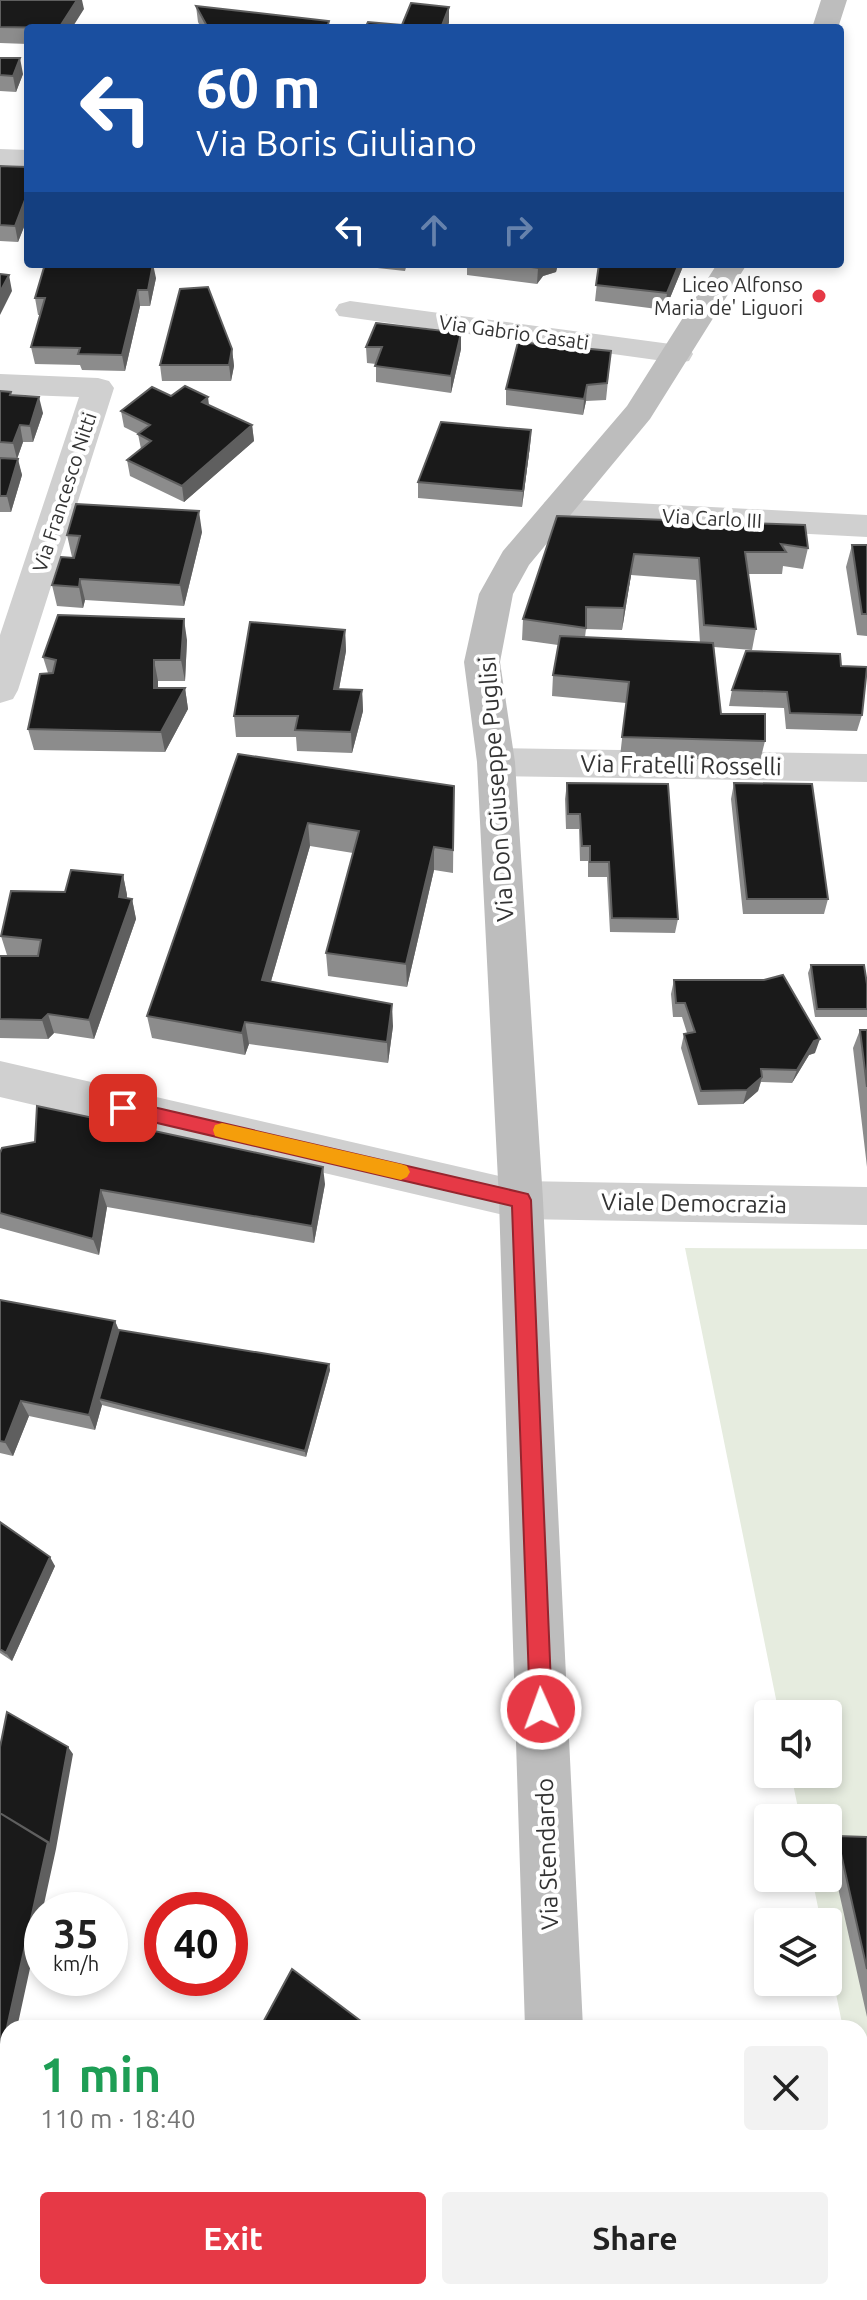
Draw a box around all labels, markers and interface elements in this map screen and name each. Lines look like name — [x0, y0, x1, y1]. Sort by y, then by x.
icon: left — [64, 56, 168, 160]
text: 60 m — [196, 56, 321, 119]
text: Via Boris Giuliano — [196, 122, 477, 163]
icon: left — [328, 208, 372, 252]
icon: ahead — [412, 208, 456, 252]
icon: right — [496, 208, 540, 252]
place label: Liceo Alfonso Maria de' Liguori — [654, 273, 803, 319]
marker: Liceo Alfonso Maria de' Liguori — [810, 287, 828, 305]
street label: Via Gabrio Casati — [438, 310, 590, 354]
street label: Via Francesco Nitti — [27, 409, 101, 575]
street label: Via Carlo III — [661, 504, 763, 532]
street label: Via Don Giuseppe Puglisi — [473, 655, 519, 923]
street label: Via Fratelli Rosselli — [580, 750, 782, 780]
pin — [89, 1074, 157, 1142]
icon: arrive — [101, 1086, 145, 1130]
street label: Viale Democrazia — [601, 1188, 787, 1218]
position arrow — [499, 1667, 583, 1751]
map controls — [754, 1700, 842, 1996]
button: sound — [754, 1700, 842, 1788]
street label: Via Stendardo — [531, 1778, 563, 1930]
button: search — [754, 1804, 842, 1892]
speed limit sign: 40 — [144, 1892, 248, 1996]
button: layers — [754, 1908, 842, 1996]
text: 35 — [53, 1911, 99, 1956]
text: km/h — [53, 1952, 99, 1975]
button: close — [744, 2046, 828, 2130]
text: 1 min — [40, 2047, 161, 2101]
text: 110 m · 18:40 — [40, 2104, 196, 2133]
button: Exit — [40, 2192, 426, 2284]
button: Share — [442, 2192, 828, 2284]

